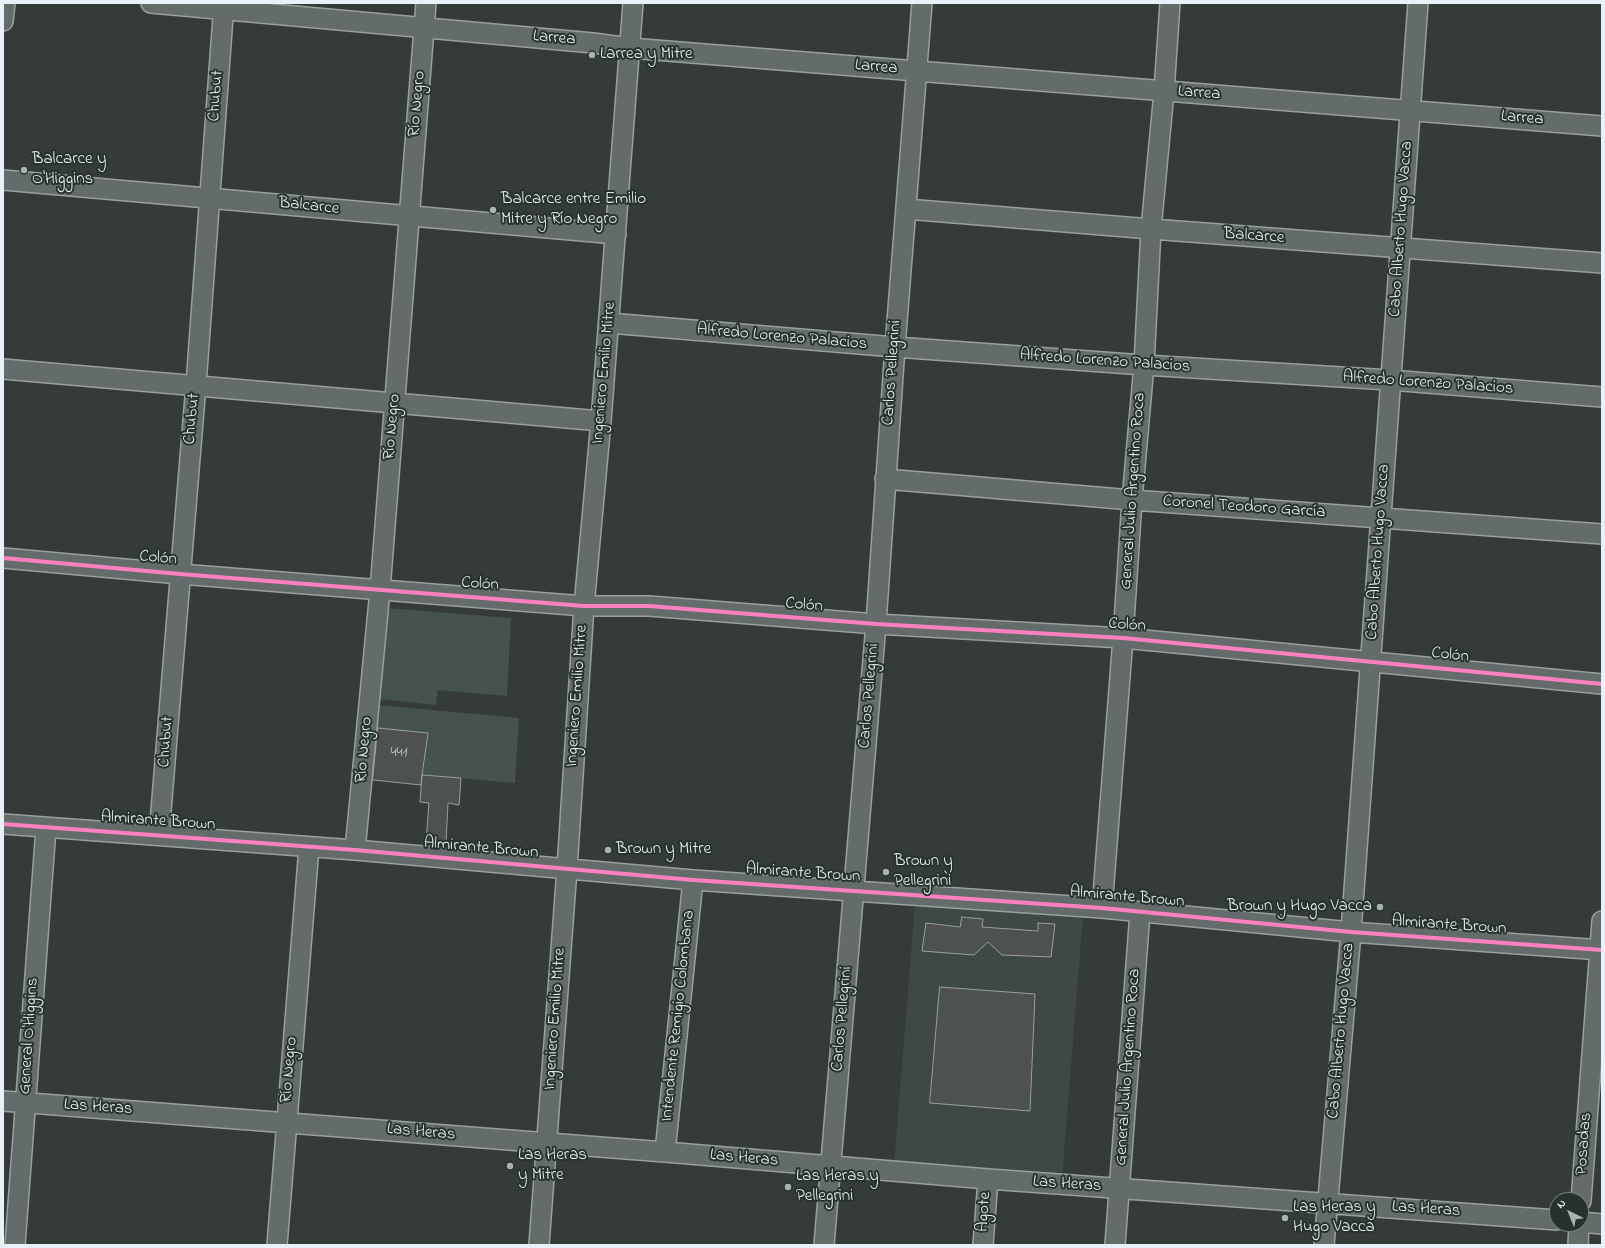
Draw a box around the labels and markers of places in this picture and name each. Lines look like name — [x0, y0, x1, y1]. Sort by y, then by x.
place label: Larrea y Mitre — [600, 45, 693, 65]
marker: Larrea y Mitre — [587, 50, 597, 60]
place label: Balcarce y O'Higgins — [32, 150, 106, 190]
marker: Balcarce y O'Higgins — [19, 165, 29, 175]
place label: Balcarce entre Emilio Mitre y Río Negro — [501, 190, 646, 230]
marker: Balcarce entre Emilio Mitre y Río Negro — [488, 205, 498, 215]
place label: Brown y Mitre — [616, 840, 711, 860]
marker: Brown y Mitre — [603, 845, 613, 855]
place label: Brown y Pellegrini — [894, 852, 953, 892]
marker: Brown y Pellegrini — [881, 867, 891, 877]
place label: Brown y Hugo Vacca — [1227, 897, 1372, 917]
marker: Brown y Hugo Vacca — [1375, 902, 1385, 912]
place label: Las Heras y Mitre — [518, 1146, 587, 1186]
marker: Las Heras y Mitre — [505, 1161, 515, 1171]
place label: Las Heras y Pellegrini — [796, 1167, 879, 1207]
marker: Las Heras y Pellegrini — [783, 1182, 793, 1192]
place label: Las Heras y Hugo Vacca — [1293, 1198, 1376, 1238]
marker: Las Heras y Hugo Vacca — [1280, 1213, 1290, 1223]

